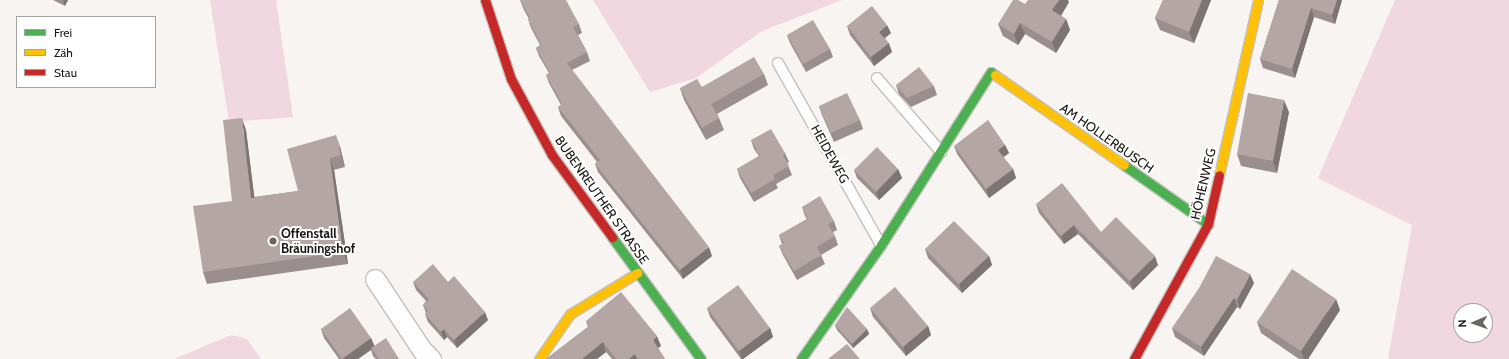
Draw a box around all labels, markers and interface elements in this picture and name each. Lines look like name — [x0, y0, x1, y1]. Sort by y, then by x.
legend — [16, 16, 156, 88]
text: Frei — [54, 25, 72, 40]
text: Zäh — [54, 45, 73, 60]
text: Stau — [54, 65, 77, 80]
street label: AM HOLLERBUSCH — [1057, 100, 1157, 176]
street label: HEIDEWEG — [808, 122, 852, 186]
street label: BUBENREUTHER STRASSE — [552, 133, 652, 267]
street label: HÖHENWEG — [1187, 147, 1219, 221]
place label: Offenstall Bräuningshof — [281, 226, 355, 257]
marker: Offenstall Bräuningshof — [268, 236, 278, 246]
north arrow — [1453, 303, 1493, 343]
text: N — [1455, 319, 1469, 328]

